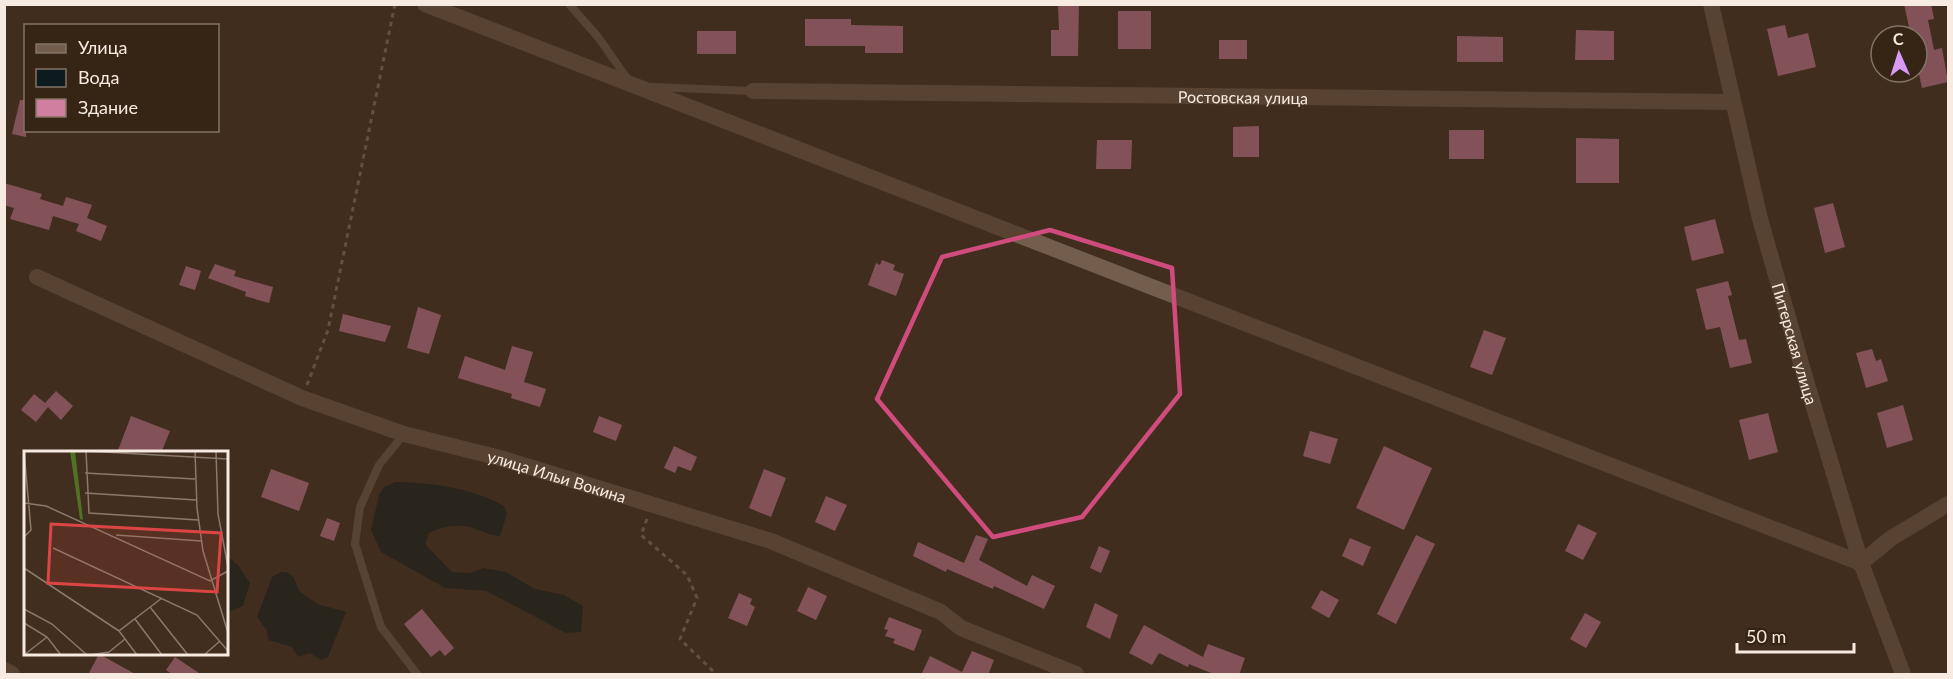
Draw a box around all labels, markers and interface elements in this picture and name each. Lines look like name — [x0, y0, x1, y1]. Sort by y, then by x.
legend — [24, 24, 219, 132]
north arrow — [1869, 24, 1929, 84]
text: С — [1892, 29, 1904, 48]
text: Улица — [78, 36, 128, 58]
text: Вода — [78, 66, 119, 88]
street label: Ростовская улица — [1178, 86, 1308, 107]
text: Здание — [78, 96, 138, 118]
street label: Питерская улица — [1769, 280, 1822, 407]
street label: улица Ильи Вокина — [486, 446, 629, 506]
inset map — [24, 451, 228, 655]
scale bar — [1737, 616, 1854, 654]
text: 50 m — [1746, 625, 1786, 647]

